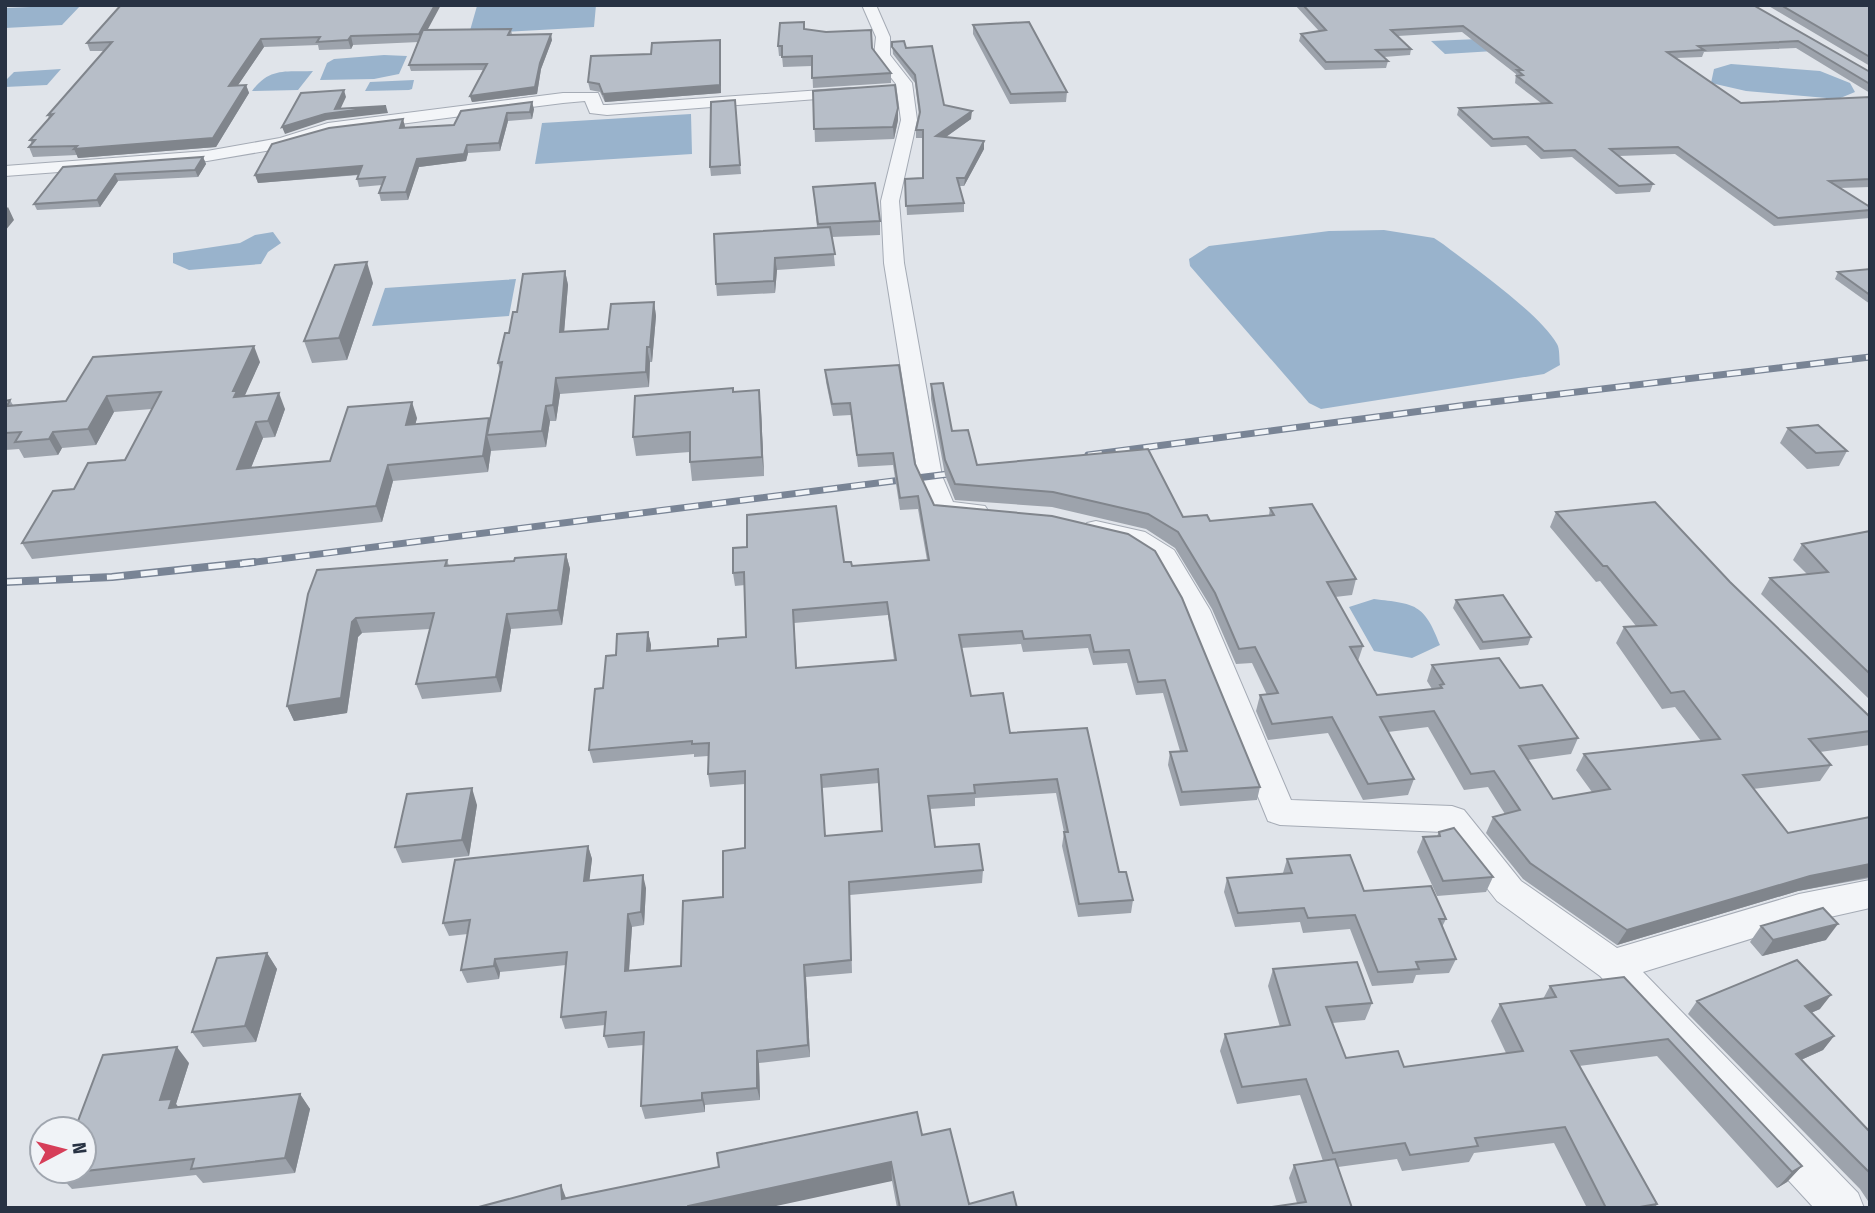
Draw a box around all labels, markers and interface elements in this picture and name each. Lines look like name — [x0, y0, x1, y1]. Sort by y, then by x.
north arrow — [28, 1115, 98, 1185]
text: N — [67, 1141, 91, 1155]

